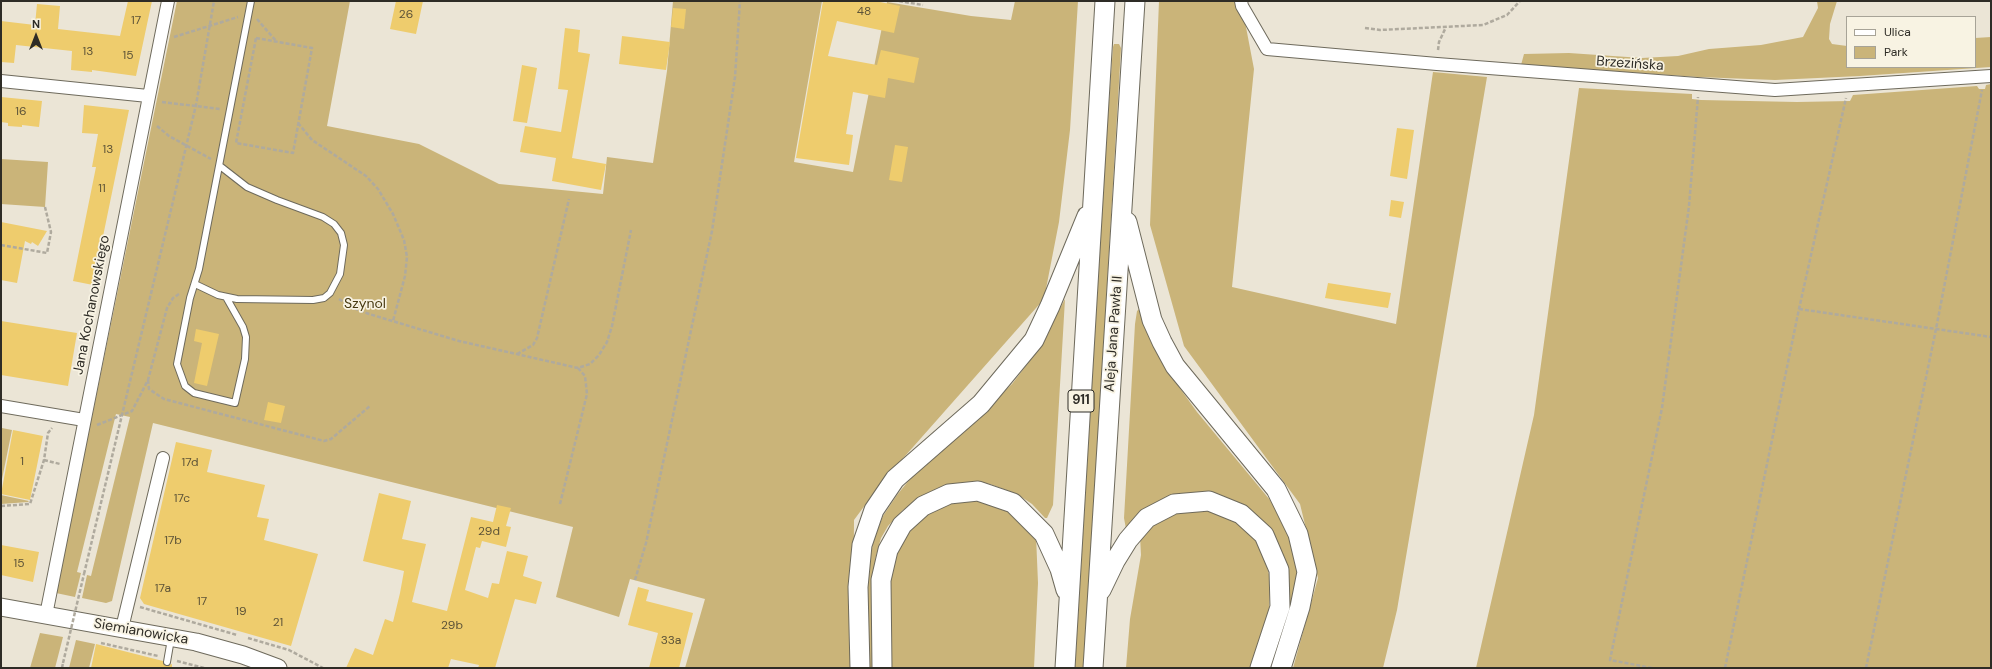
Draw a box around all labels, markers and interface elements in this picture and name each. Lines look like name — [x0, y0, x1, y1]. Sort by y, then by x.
house number: 48 — [857, 5, 871, 19]
house number: 26 — [399, 8, 413, 22]
house number: 17 — [131, 14, 141, 28]
north arrow — [16, 16, 56, 56]
legend — [1846, 16, 1976, 68]
text: N — [32, 17, 40, 31]
text: Ulica — [1884, 24, 1911, 40]
text: Park — [1884, 44, 1908, 60]
house number: 13 — [83, 45, 93, 59]
house number: 15 — [122, 49, 134, 63]
street label: Brzezińska — [1596, 53, 1664, 75]
house number: 16 — [15, 105, 27, 119]
house number: 13 — [103, 143, 113, 157]
house number: 11 — [98, 182, 106, 196]
street label: Jana Kochanowskiego — [70, 234, 114, 376]
street label: Aleja Jana Pawła II — [1102, 275, 1126, 393]
park label: Szynol — [344, 296, 386, 312]
road number: 911 — [1068, 390, 1094, 412]
house number: 1 — [20, 455, 24, 469]
house number: 17d — [182, 456, 198, 470]
house number: 17c — [174, 492, 190, 506]
house number: 29d — [478, 525, 500, 539]
house number: 17b — [164, 534, 182, 548]
house number: 15 — [13, 557, 25, 571]
house number: 17a — [155, 582, 171, 596]
house number: 17 — [197, 595, 207, 609]
house number: 19 — [235, 605, 247, 619]
street label: Siemianowicka — [92, 615, 190, 649]
house number: 21 — [273, 616, 283, 630]
house number: 29b — [441, 619, 463, 633]
house number: 33a — [661, 634, 681, 648]

